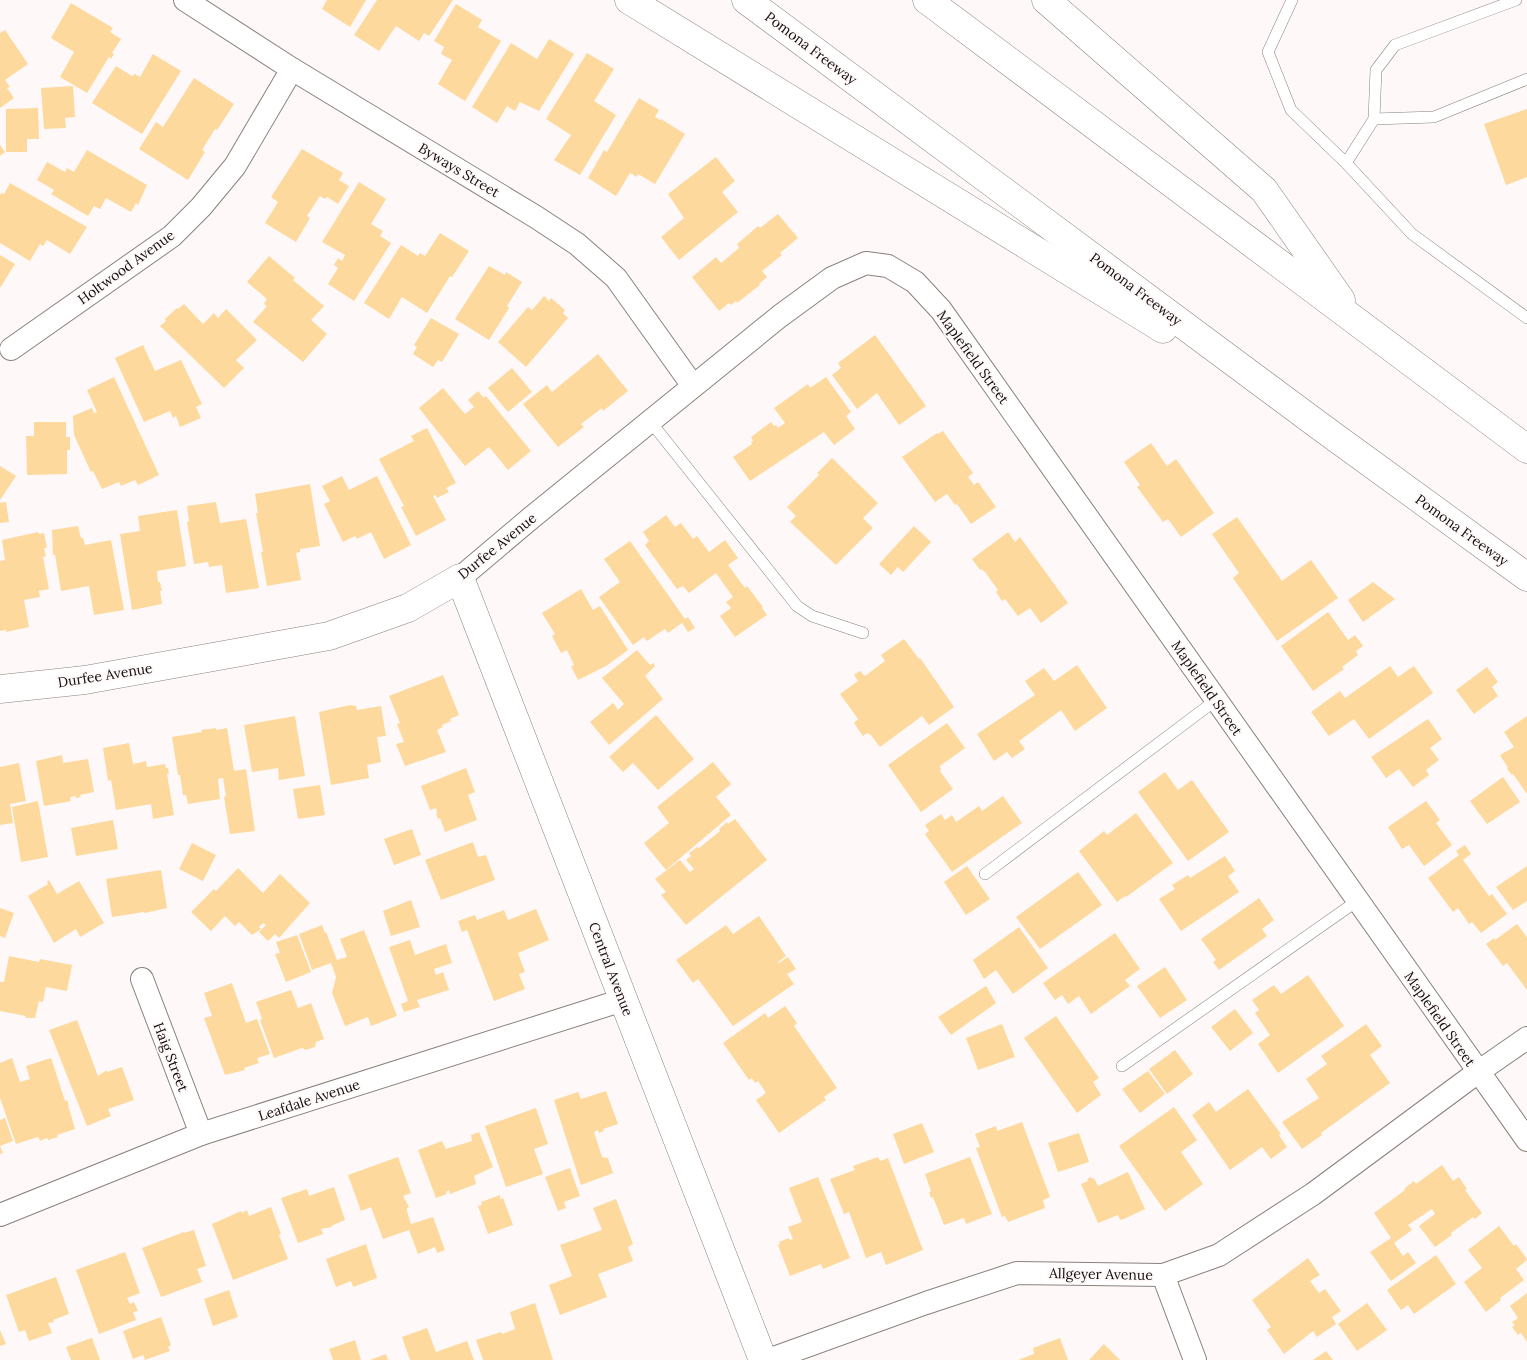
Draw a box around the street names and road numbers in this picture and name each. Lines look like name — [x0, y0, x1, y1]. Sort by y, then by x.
street label: Pomona Freeway — [761, 7, 861, 89]
street label: Byways Street — [415, 139, 503, 202]
street label: Holtwood Avenue — [74, 226, 178, 308]
street label: Pomona Freeway — [1086, 248, 1186, 330]
street label: Maplefield Street — [933, 307, 1013, 408]
street label: Pomona Freeway — [1412, 490, 1513, 570]
street label: Durfee Avenue — [454, 509, 540, 583]
street label: Maplefield Street — [1168, 637, 1247, 739]
street label: Durfee Avenue — [56, 659, 154, 691]
street label: Central Avenue — [585, 919, 637, 1019]
street label: Maplefield Street — [1401, 968, 1480, 1070]
street label: Haig Street — [150, 1020, 193, 1095]
street label: Leafdale Avenue — [256, 1075, 362, 1125]
street label: Allgeyer Avenue — [1048, 1264, 1153, 1284]

